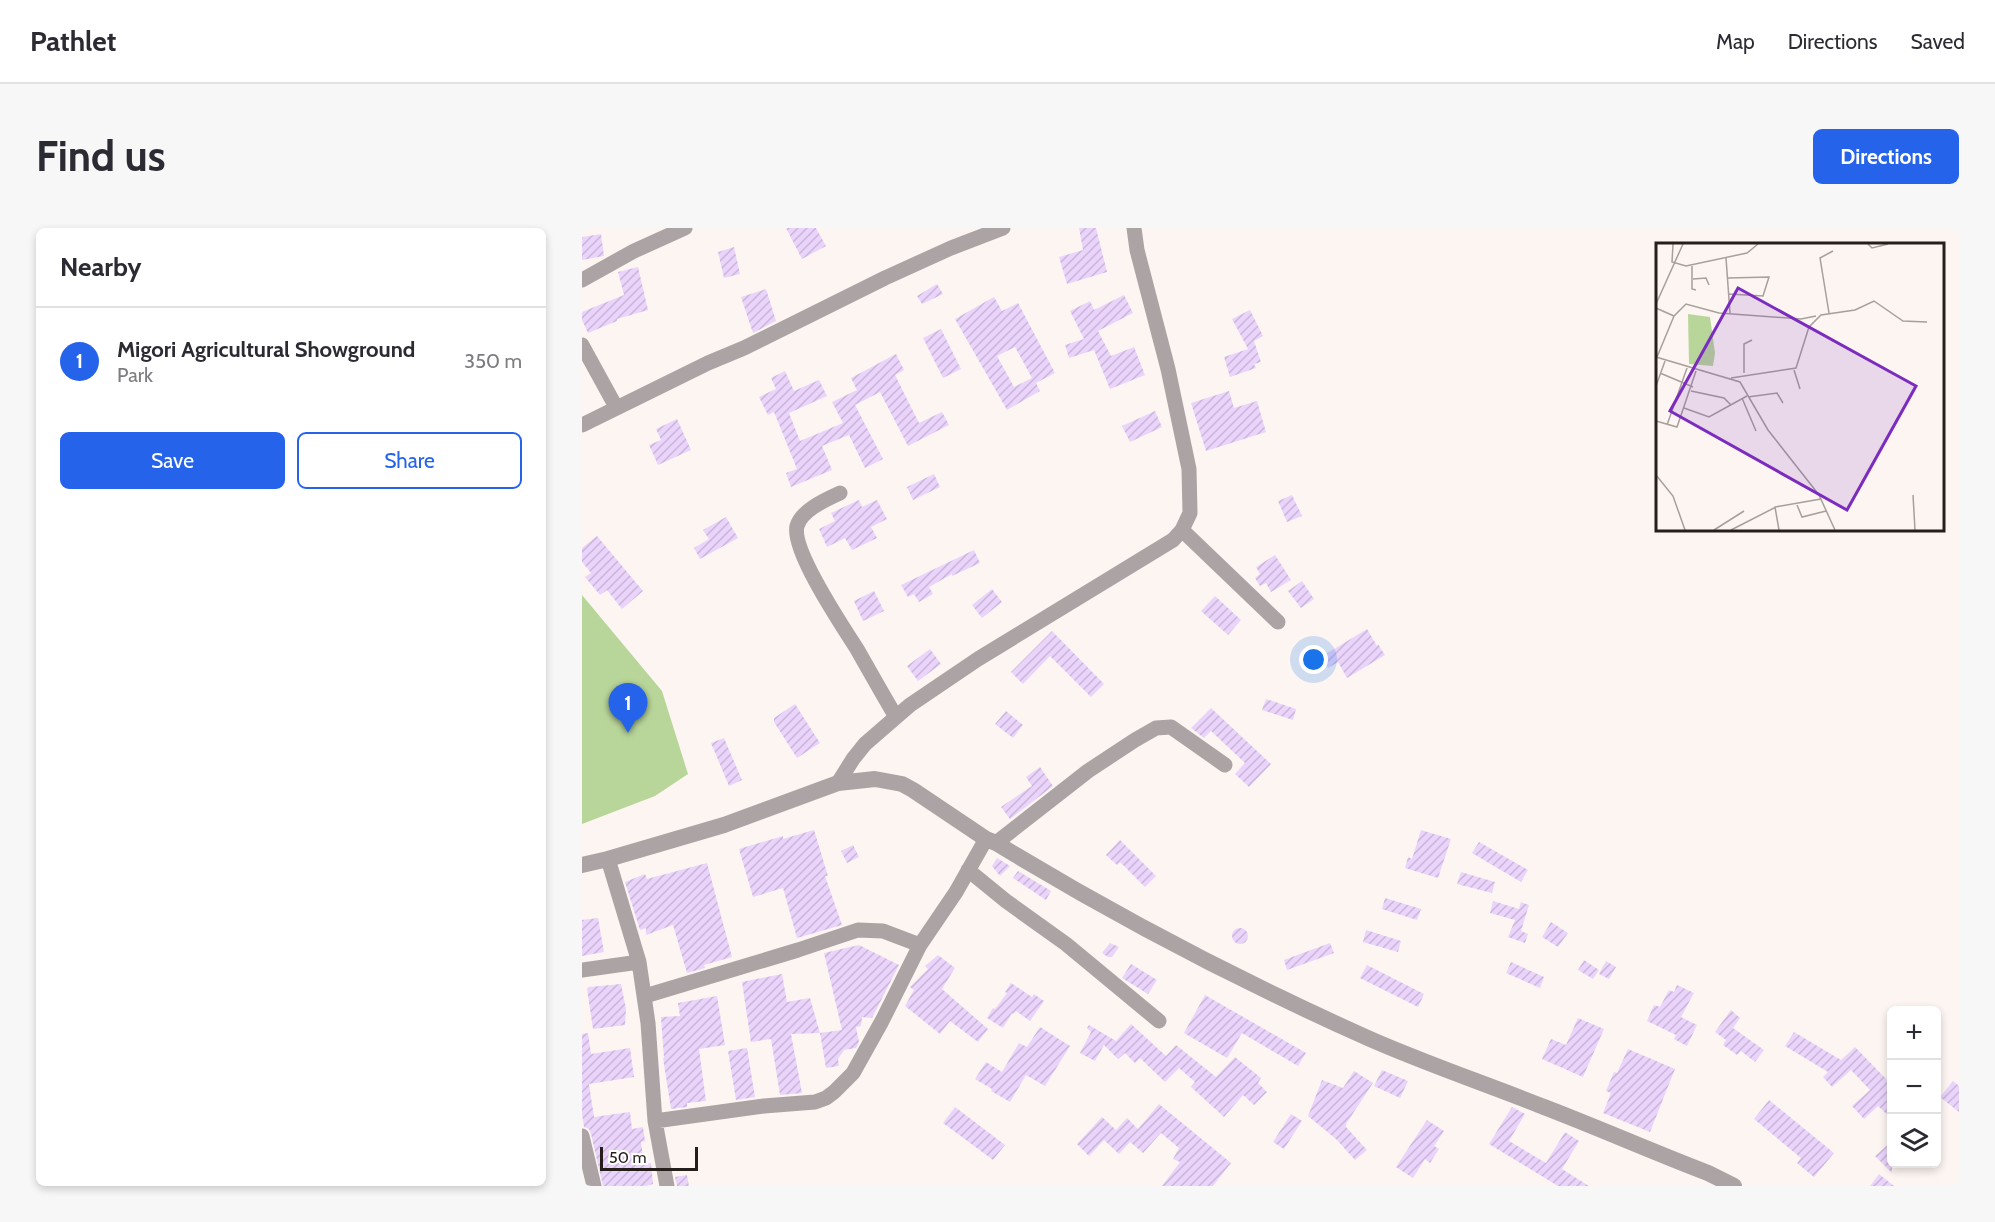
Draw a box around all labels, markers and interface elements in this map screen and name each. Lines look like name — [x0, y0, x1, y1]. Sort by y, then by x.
text: Pathlet — [30, 24, 116, 58]
text: Map — [1716, 29, 1755, 54]
text: Directions — [1788, 29, 1877, 54]
text: Saved — [1910, 29, 1965, 54]
button: Directions — [1813, 129, 1959, 184]
text: Find us — [36, 130, 165, 182]
inset map — [1656, 243, 1944, 531]
text: Nearby — [60, 251, 141, 283]
text: Migori Agricultural Showground — [117, 336, 415, 363]
text: 1 — [76, 349, 83, 373]
text: 350 m — [464, 349, 522, 373]
text: Park — [117, 363, 153, 387]
button: Save — [60, 432, 285, 489]
button: Share — [297, 432, 522, 489]
your location — [1299, 645, 1328, 674]
pin: 1 — [608, 684, 648, 733]
map controls — [1887, 1006, 1941, 1168]
button: + — [1887, 1006, 1941, 1060]
button: − — [1887, 1060, 1941, 1114]
button: layers — [1887, 1114, 1941, 1168]
scale bar — [600, 1144, 698, 1172]
text: 50 m — [609, 1148, 646, 1167]

